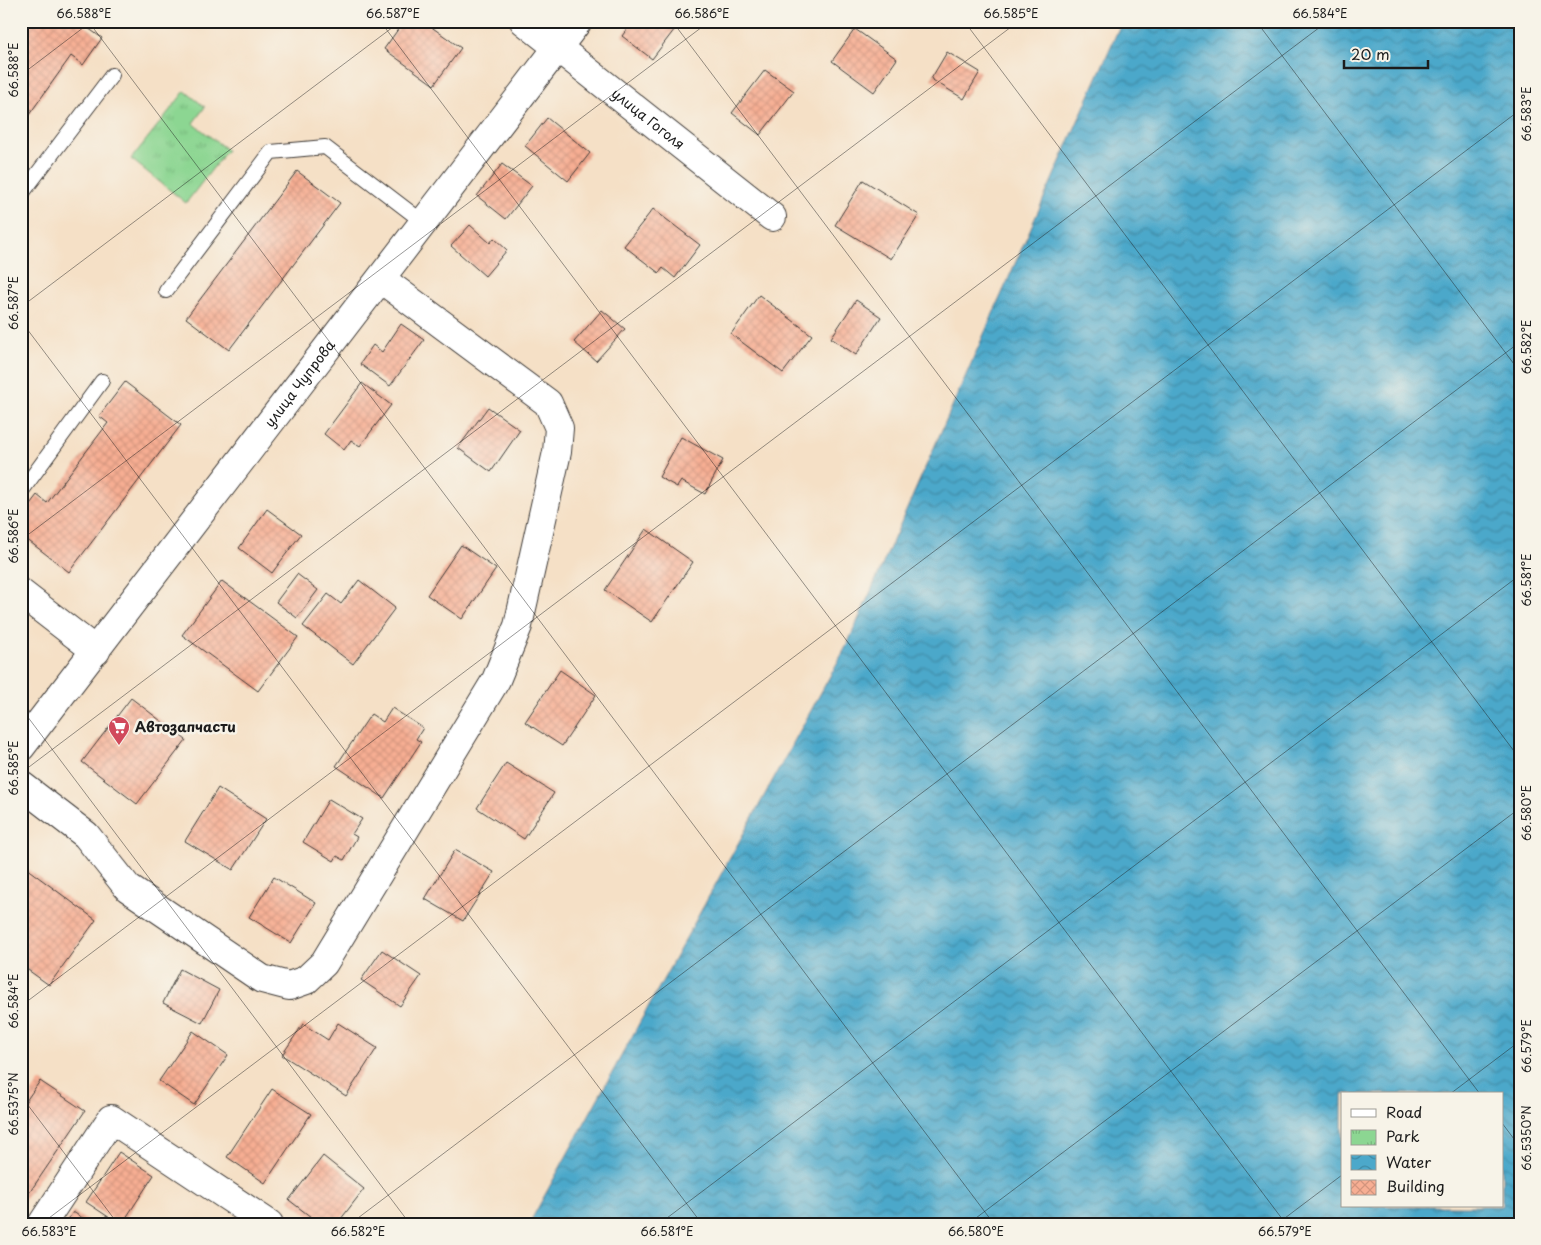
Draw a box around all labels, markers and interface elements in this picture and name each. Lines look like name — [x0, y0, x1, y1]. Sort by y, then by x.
text: 66.588°E — [57, 4, 111, 22]
text: 66.587°E — [366, 4, 420, 22]
text: 66.586°E — [674, 4, 730, 22]
text: 66.585°E — [983, 4, 1039, 22]
text: 66.584°E — [1292, 4, 1348, 22]
scale bar — [1344, 38, 1427, 70]
text: 20 m — [1351, 42, 1390, 65]
text: 66.588°E — [4, 43, 22, 97]
street label: улица Гоголя — [607, 83, 689, 154]
text: 66.583°E — [1517, 86, 1535, 142]
text: 66.587°E — [4, 276, 22, 330]
text: 66.582°E — [1517, 320, 1535, 374]
street label: улица Чупрова — [259, 335, 340, 431]
text: 66.586°E — [4, 508, 22, 564]
text: 66.581°E — [1517, 554, 1535, 606]
supermarket icon: Автозапчасти — [107, 715, 131, 746]
place label: Автозапчасти — [135, 716, 236, 737]
text: 66.585°E — [4, 740, 22, 796]
text: 66.580°E — [1517, 785, 1535, 841]
text: 66.584°E — [4, 973, 22, 1029]
text: 66.579°E — [1517, 1019, 1535, 1073]
text: 66.5375°N — [4, 1072, 22, 1136]
legend — [1341, 1092, 1504, 1208]
text: Road — [1386, 1100, 1422, 1123]
text: 66.5350°N — [1517, 1105, 1535, 1171]
text: Park — [1386, 1124, 1420, 1147]
text: Water — [1386, 1150, 1431, 1173]
text: Building — [1386, 1174, 1445, 1197]
text: 66.583°E — [21, 1222, 77, 1240]
text: 66.582°E — [331, 1222, 385, 1240]
text: 66.581°E — [641, 1222, 693, 1240]
text: 66.580°E — [948, 1222, 1004, 1240]
text: 66.579°E — [1258, 1222, 1312, 1240]

